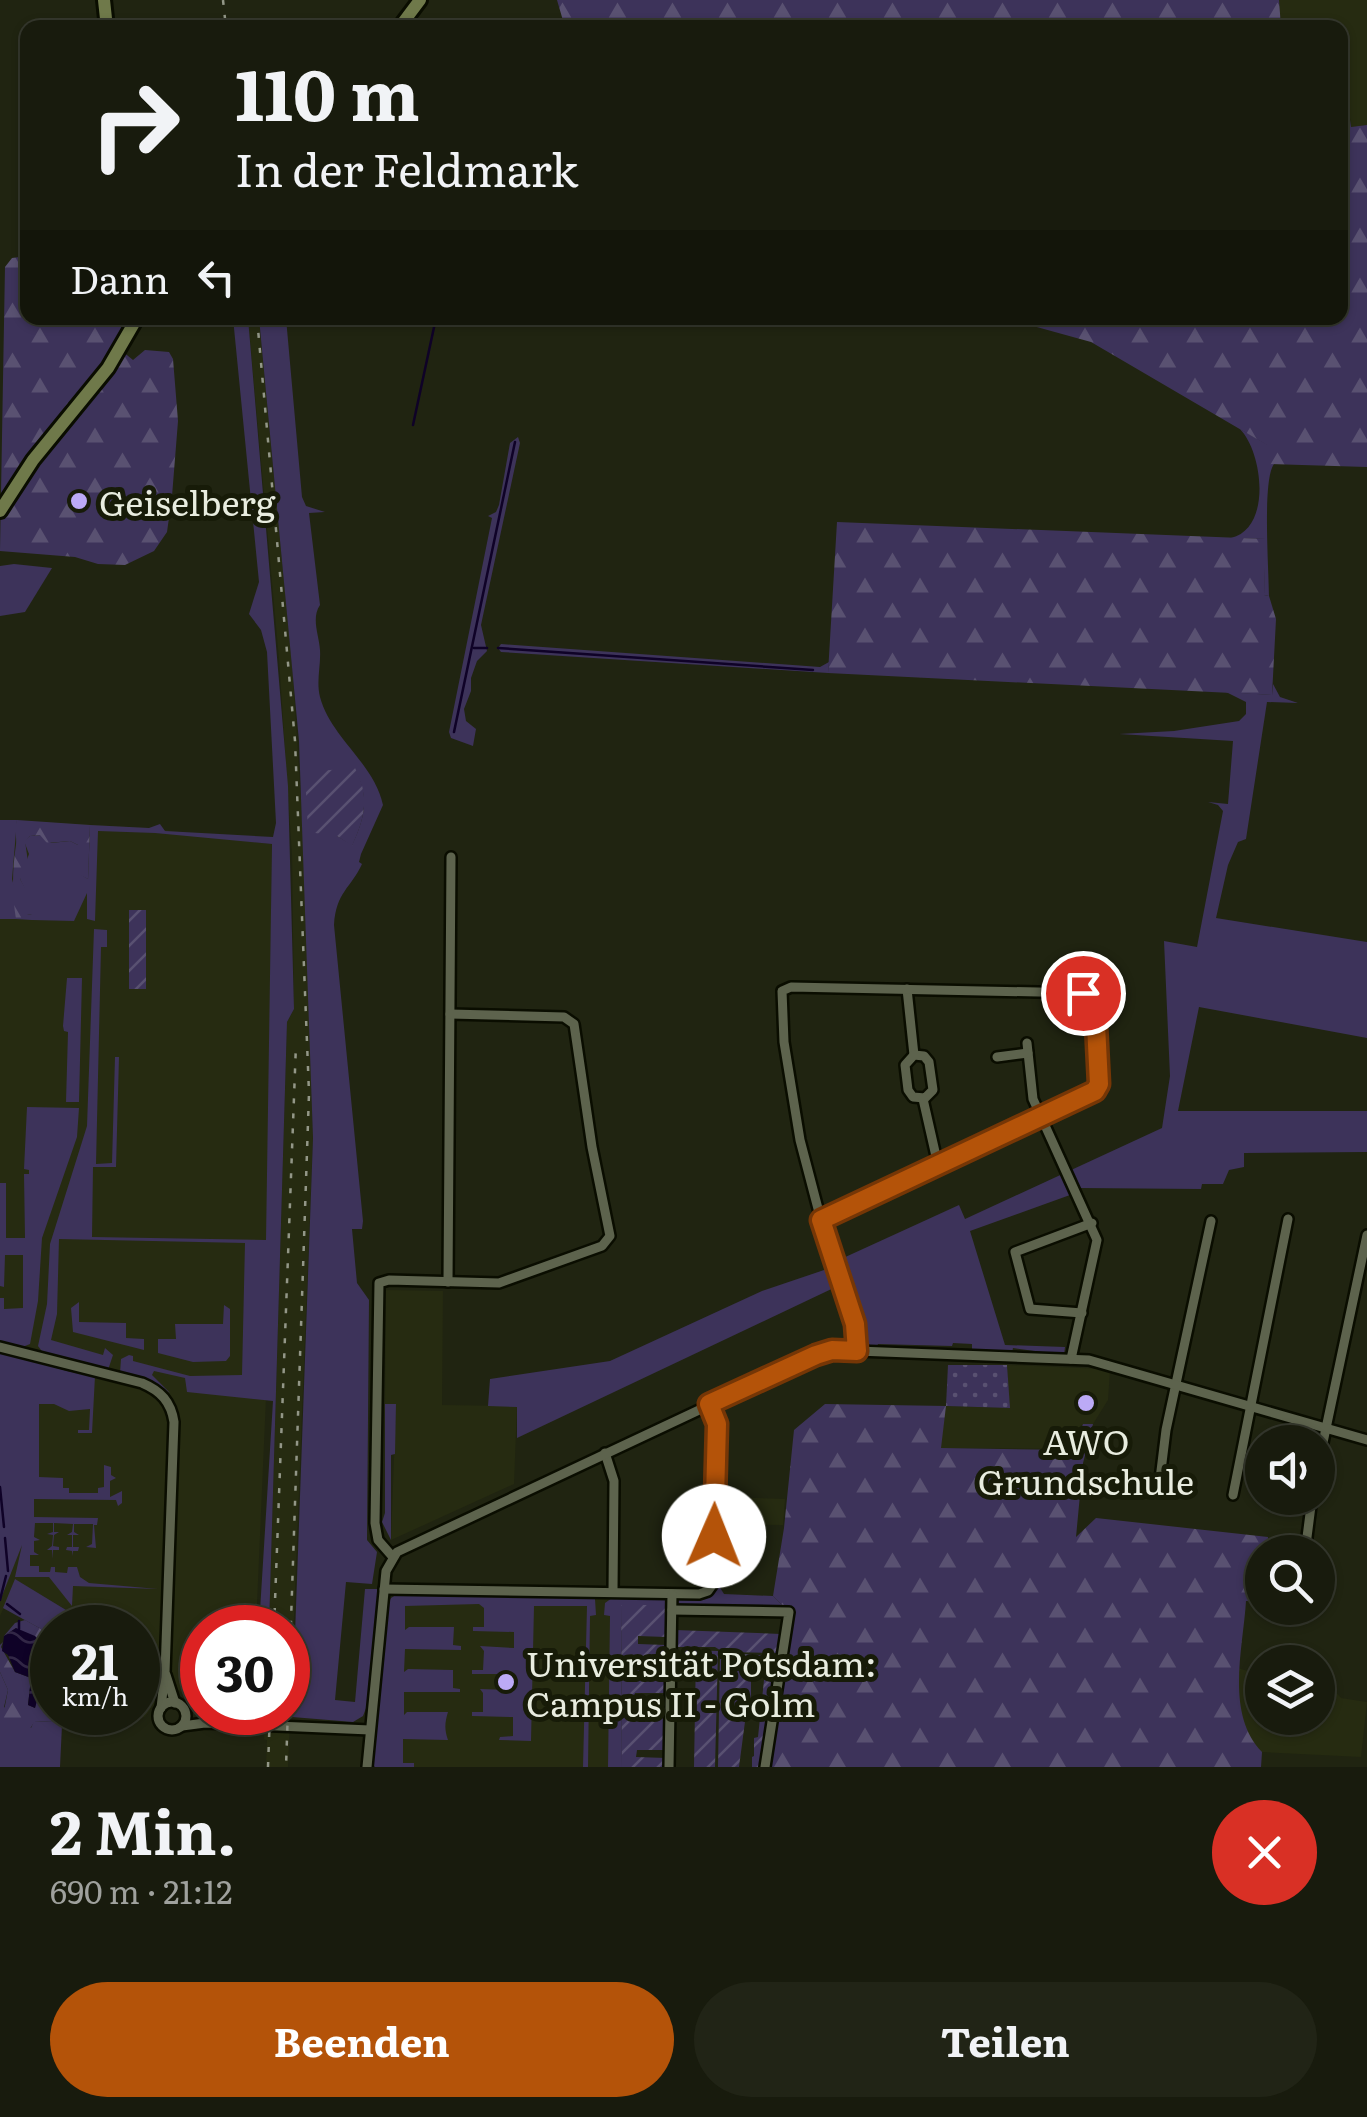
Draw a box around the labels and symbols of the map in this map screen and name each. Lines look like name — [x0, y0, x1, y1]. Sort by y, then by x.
place label: Geiselberg — [99, 475, 276, 527]
marker: Geiselberg — [68, 490, 90, 512]
pin — [1041, 951, 1126, 1036]
marker: AWO Grundschule — [1075, 1392, 1097, 1414]
place label: AWO Grundschule — [978, 1414, 1194, 1506]
position arrow — [662, 1484, 766, 1588]
speed limit sign: 30 — [180, 1605, 310, 1735]
place label: Universität Potsdam: Campus II - Golm — [526, 1636, 877, 1728]
marker: Universität Potsdam: Campus II - Golm — [495, 1671, 517, 1693]

